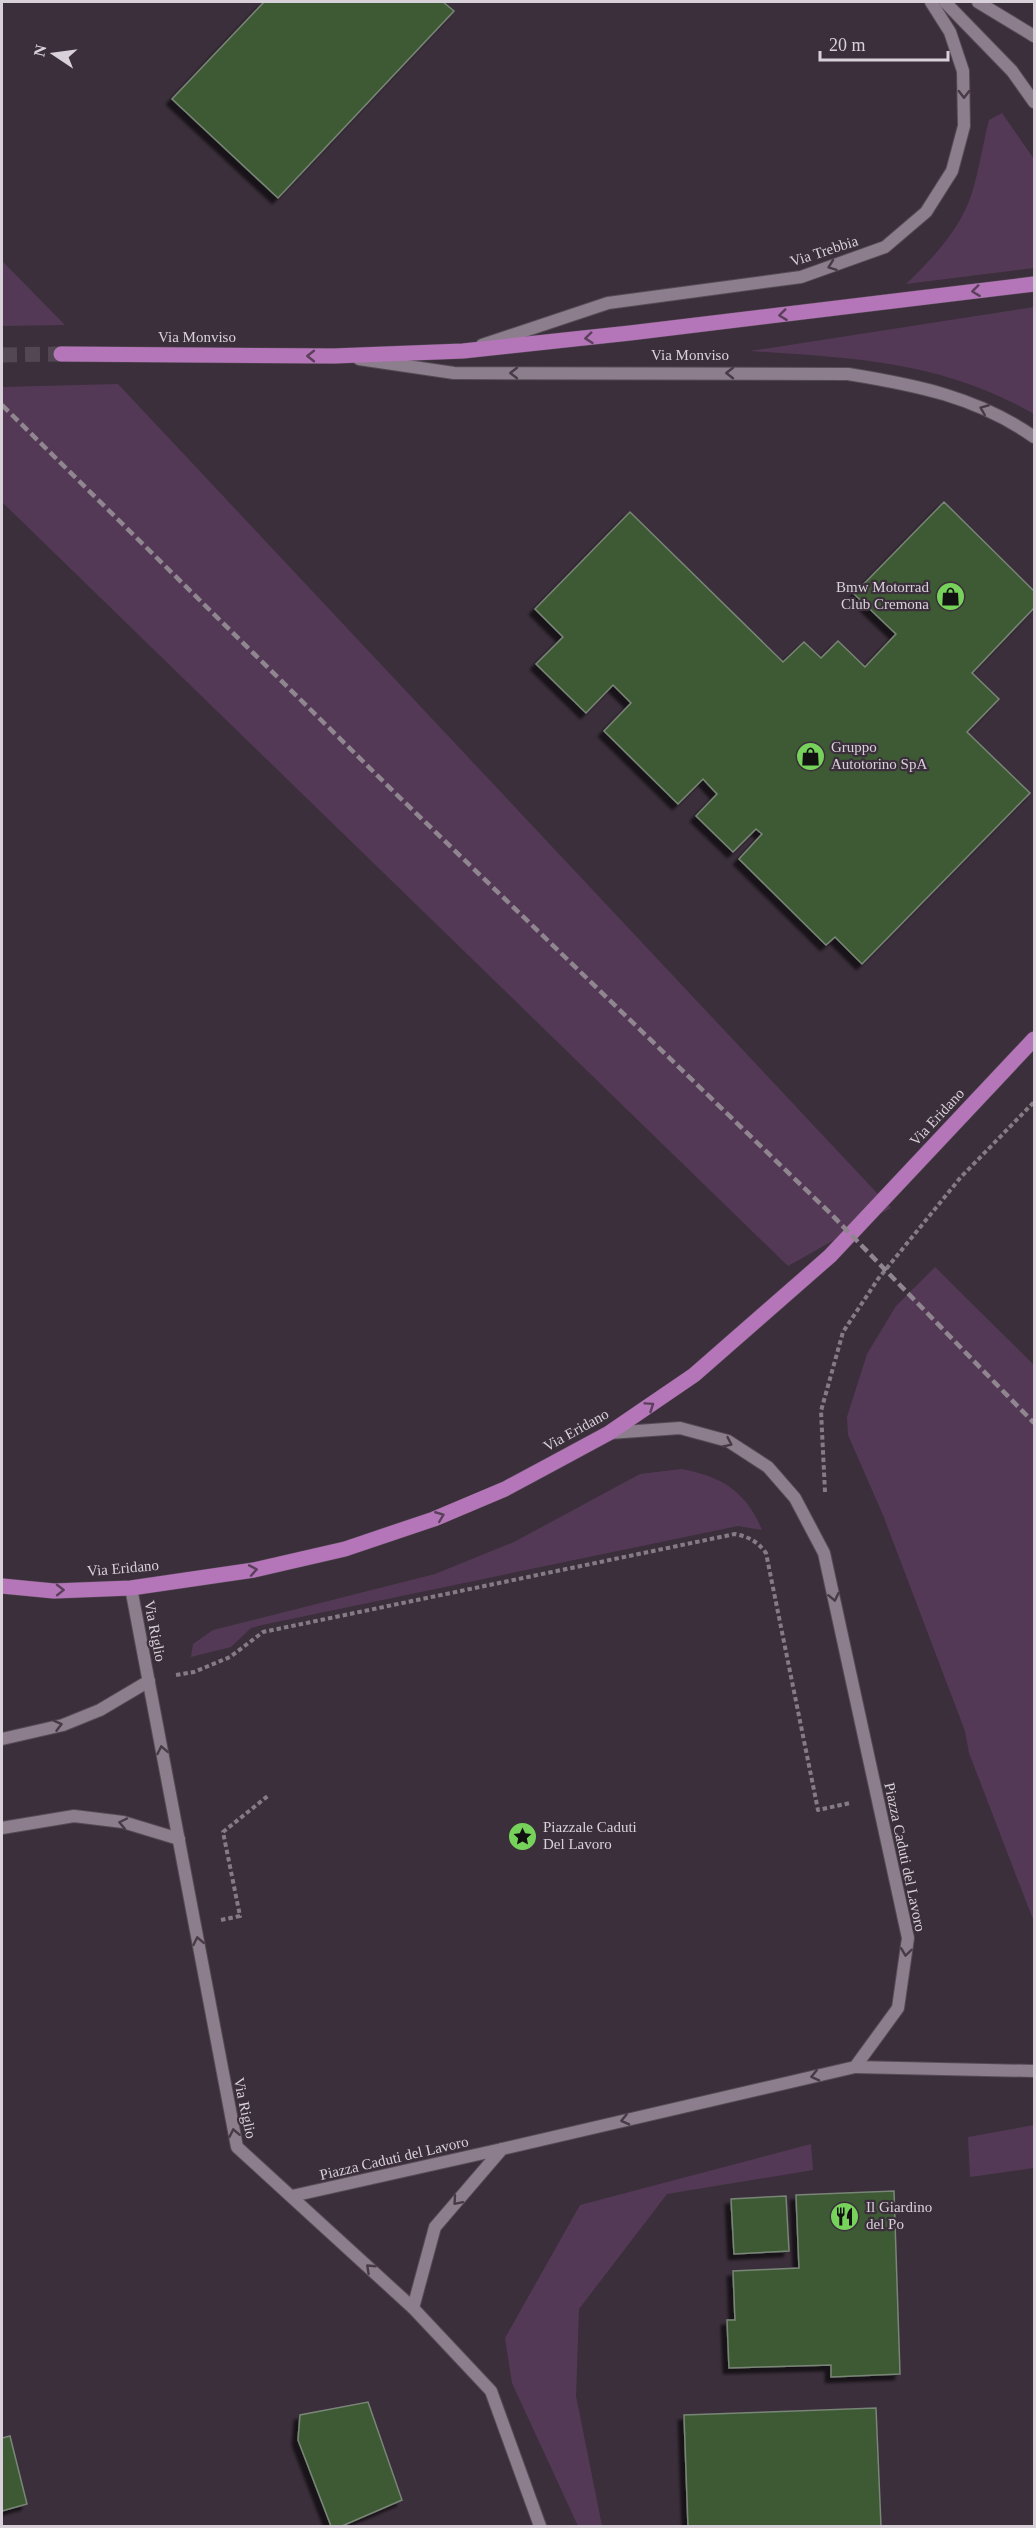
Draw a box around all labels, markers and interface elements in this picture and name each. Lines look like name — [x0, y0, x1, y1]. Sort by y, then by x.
north arrow — [24, 24, 84, 84]
scale bar — [820, 24, 948, 62]
text: 20 m — [829, 35, 866, 55]
text: N — [30, 43, 50, 58]
one-way arrow — [957, 90, 970, 99]
street label: Via Trebbia — [788, 232, 860, 269]
one-way arrow — [827, 258, 838, 271]
one-way arrow — [972, 284, 981, 297]
one-way arrow — [778, 308, 787, 320]
street label: Via Monviso — [158, 329, 236, 345]
one-way arrow — [585, 331, 594, 343]
street label: Via Monviso — [651, 347, 729, 363]
one-way arrow — [307, 350, 316, 362]
one-way arrow — [510, 367, 519, 379]
one-way arrow — [726, 367, 735, 379]
one-way arrow — [979, 404, 990, 416]
place label: Bmw Motorrad Club Cremona — [836, 579, 929, 612]
shop icon: Bmw Motorrad Club Cremona — [934, 580, 966, 612]
place label: Gruppo Autotorino SpA — [831, 739, 927, 772]
shop icon: Gruppo Autotorino SpA — [794, 740, 826, 772]
street label: Via Eridano — [907, 1085, 967, 1149]
one-way arrow — [643, 1402, 654, 1413]
street label: Via Eridano — [541, 1406, 611, 1454]
one-way arrow — [722, 1435, 733, 1447]
one-way arrow — [434, 1511, 445, 1523]
street label: Via Eridano — [86, 1557, 160, 1579]
one-way arrow — [248, 1564, 258, 1577]
one-way arrow — [55, 1584, 64, 1596]
one-way arrow — [826, 1592, 839, 1602]
street label: Via Riglio — [141, 1599, 169, 1663]
one-way arrow — [53, 1720, 63, 1733]
one-way arrow — [156, 1745, 169, 1755]
street label: Piazza Caduti del Lavoro — [881, 1781, 929, 1933]
one-way arrow — [118, 1817, 128, 1830]
place label: Piazzale Caduti Del Lavoro — [543, 1819, 637, 1852]
place icon: Piazzale Caduti Del Lavoro — [506, 1820, 538, 1852]
one-way arrow — [192, 1937, 205, 1947]
one-way arrow — [900, 1947, 912, 1956]
one-way arrow — [810, 2068, 820, 2081]
street label: Via Riglio — [231, 2076, 259, 2140]
one-way arrow — [621, 2113, 631, 2126]
one-way arrow — [228, 2128, 241, 2138]
street label: Piazza Caduti del Lavoro — [318, 2133, 470, 2183]
one-way arrow — [454, 2194, 465, 2205]
place label: Il Giardino del Po — [866, 2199, 932, 2232]
restaurant icon: Il Giardino del Po — [829, 2200, 861, 2232]
one-way arrow — [367, 2264, 377, 2275]

